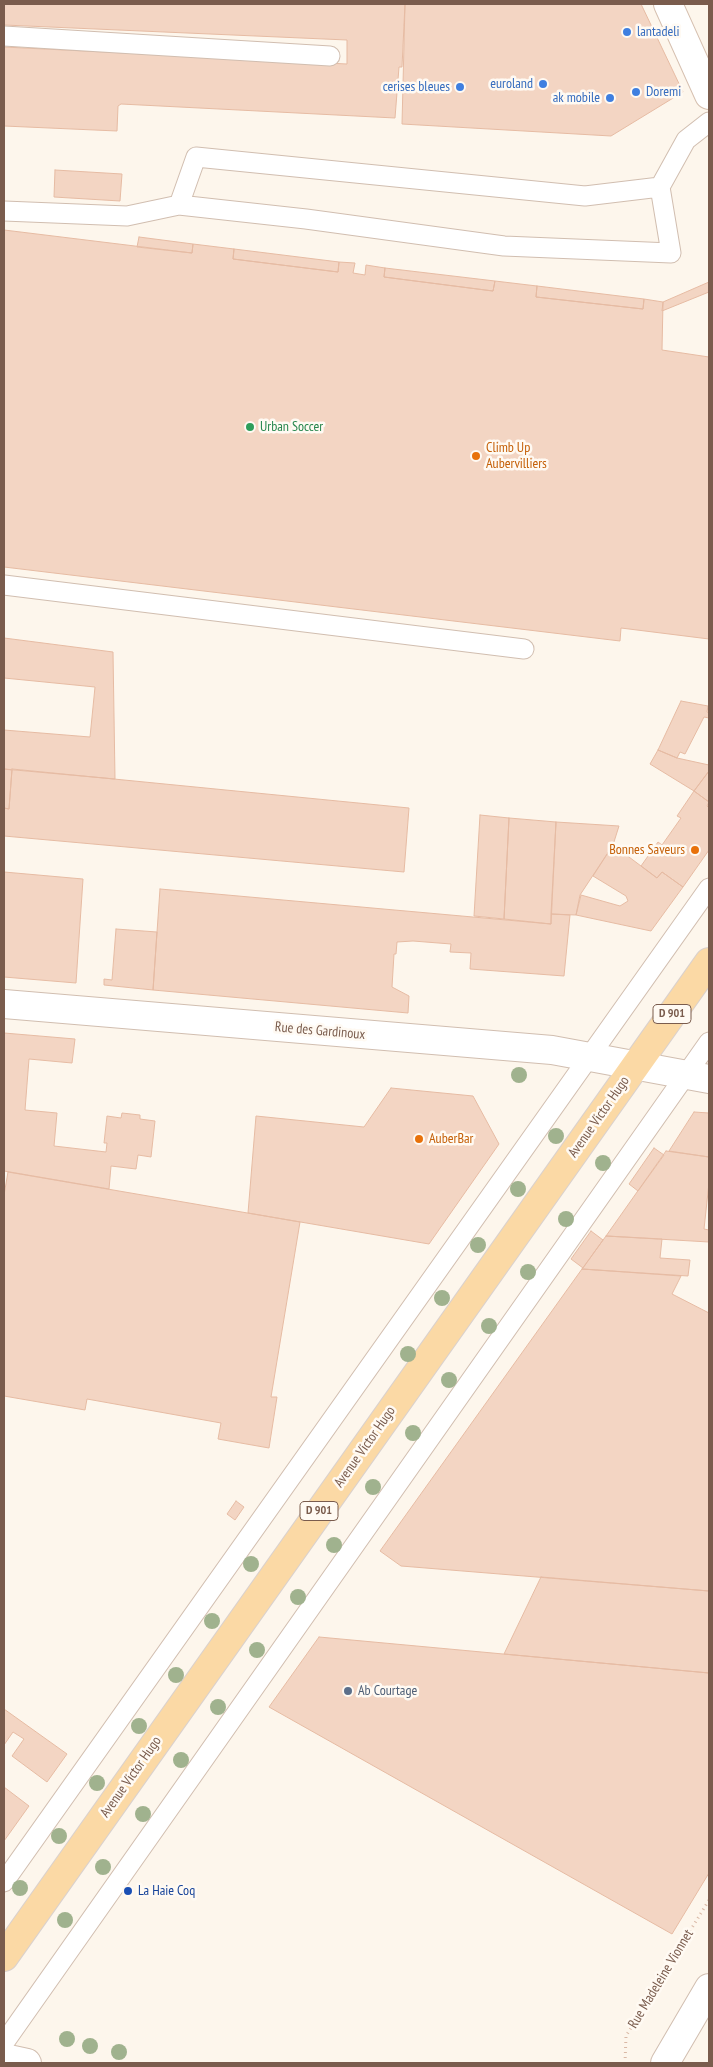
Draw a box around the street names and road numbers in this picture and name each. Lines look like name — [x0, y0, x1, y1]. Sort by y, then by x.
road number: D 901 — [653, 1004, 691, 1024]
street label: Rue des Gardinoux — [274, 1019, 366, 1043]
street label: Avenue Victor Hugo — [565, 1073, 633, 1161]
street label: Avenue Victor Hugo — [331, 1403, 399, 1491]
road number: D 901 — [300, 1502, 338, 1520]
street label: Avenue Victor Hugo — [97, 1733, 165, 1821]
street label: Rue Madeleine Vionnet — [625, 1927, 697, 2031]

